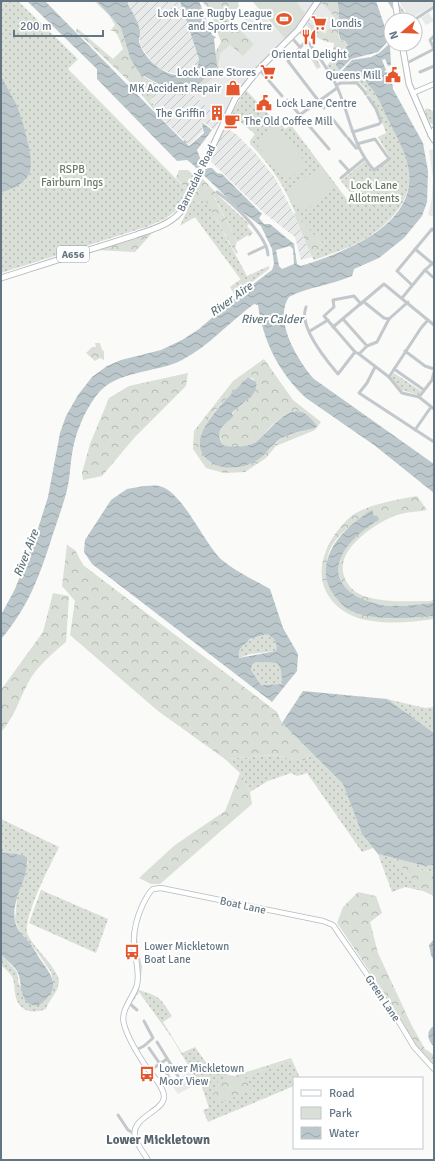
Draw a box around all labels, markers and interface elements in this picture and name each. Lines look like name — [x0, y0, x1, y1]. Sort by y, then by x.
place label: Lock Lane Rugby League and Sports Centre — [157, 7, 272, 33]
sports icon: Lock Lane Rugby League and Sports Centre — [275, 10, 293, 28]
scale bar — [14, 12, 103, 38]
north arrow — [383, 12, 423, 52]
supermarket icon: Londis — [310, 14, 328, 32]
place label: Londis — [331, 17, 362, 30]
text: 200 m — [20, 19, 52, 34]
restaurant icon: Oriental Delight — [300, 28, 318, 46]
text: N — [387, 29, 401, 41]
place label: Oriental Delight — [271, 48, 347, 61]
supermarket icon: Lock Lane Stores — [259, 63, 277, 81]
place label: Lock Lane Stores — [177, 66, 256, 79]
public building icon: Queens Mill — [384, 66, 402, 84]
place label: Queens Mill — [325, 69, 381, 82]
shop icon: MK Accident Repair — [224, 79, 242, 97]
place label: MK Accident Repair — [129, 82, 221, 95]
public building icon: Lock Lane Centre — [255, 94, 273, 112]
place label: Lock Lane Centre — [276, 97, 357, 110]
building icon: The Griffin — [208, 104, 226, 122]
place label: The Griffin — [156, 107, 205, 120]
cafe icon: The Old Coffee Mill — [223, 112, 241, 130]
place label: The Old Coffee Mill — [244, 115, 333, 128]
street label: Barnsdale Road — [175, 142, 218, 214]
park label: RSPB Fairburn Ings — [41, 163, 103, 189]
park label: Lock Lane Allotments — [348, 179, 400, 205]
road number: A656 — [57, 246, 89, 262]
water label: River Aire — [207, 278, 257, 320]
water label: River Calder — [241, 312, 305, 327]
water label: River Aire — [11, 526, 43, 579]
street label: Boat Lane — [219, 894, 267, 917]
place label: Lower Mickletown Boat Lane — [144, 940, 229, 966]
bus stop icon: Lower Mickletown Boat Lane — [123, 943, 141, 961]
street label: Green Lane — [362, 973, 403, 1024]
place label: Lower Mickletown Moor View — [159, 1062, 244, 1088]
bus stop icon: Lower Mickletown Moor View — [138, 1065, 156, 1083]
legend — [293, 1077, 423, 1149]
text: Road — [329, 1086, 355, 1101]
text: Park — [329, 1106, 352, 1121]
text: Water — [329, 1126, 360, 1141]
district label: Lower Mickletown — [106, 1132, 210, 1148]

